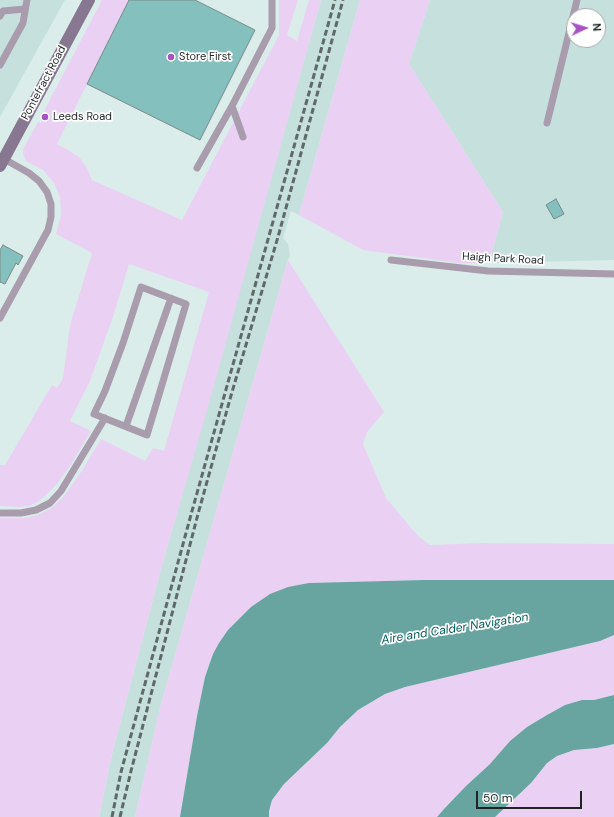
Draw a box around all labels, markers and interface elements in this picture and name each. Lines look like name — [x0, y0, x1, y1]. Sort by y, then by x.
north arrow — [566, 8, 606, 48]
text: N — [590, 23, 604, 32]
street label: Pontefract Road — [19, 44, 69, 122]
place label: Store First — [179, 50, 231, 64]
marker: Store First — [166, 52, 176, 62]
place label: Leeds Road — [53, 110, 112, 124]
marker: Leeds Road — [40, 112, 50, 122]
street label: Haigh Park Road — [462, 250, 544, 268]
water label: Aire and Calder Navigation — [380, 610, 530, 648]
scale bar — [478, 783, 584, 809]
text: 50 m — [483, 790, 512, 806]

